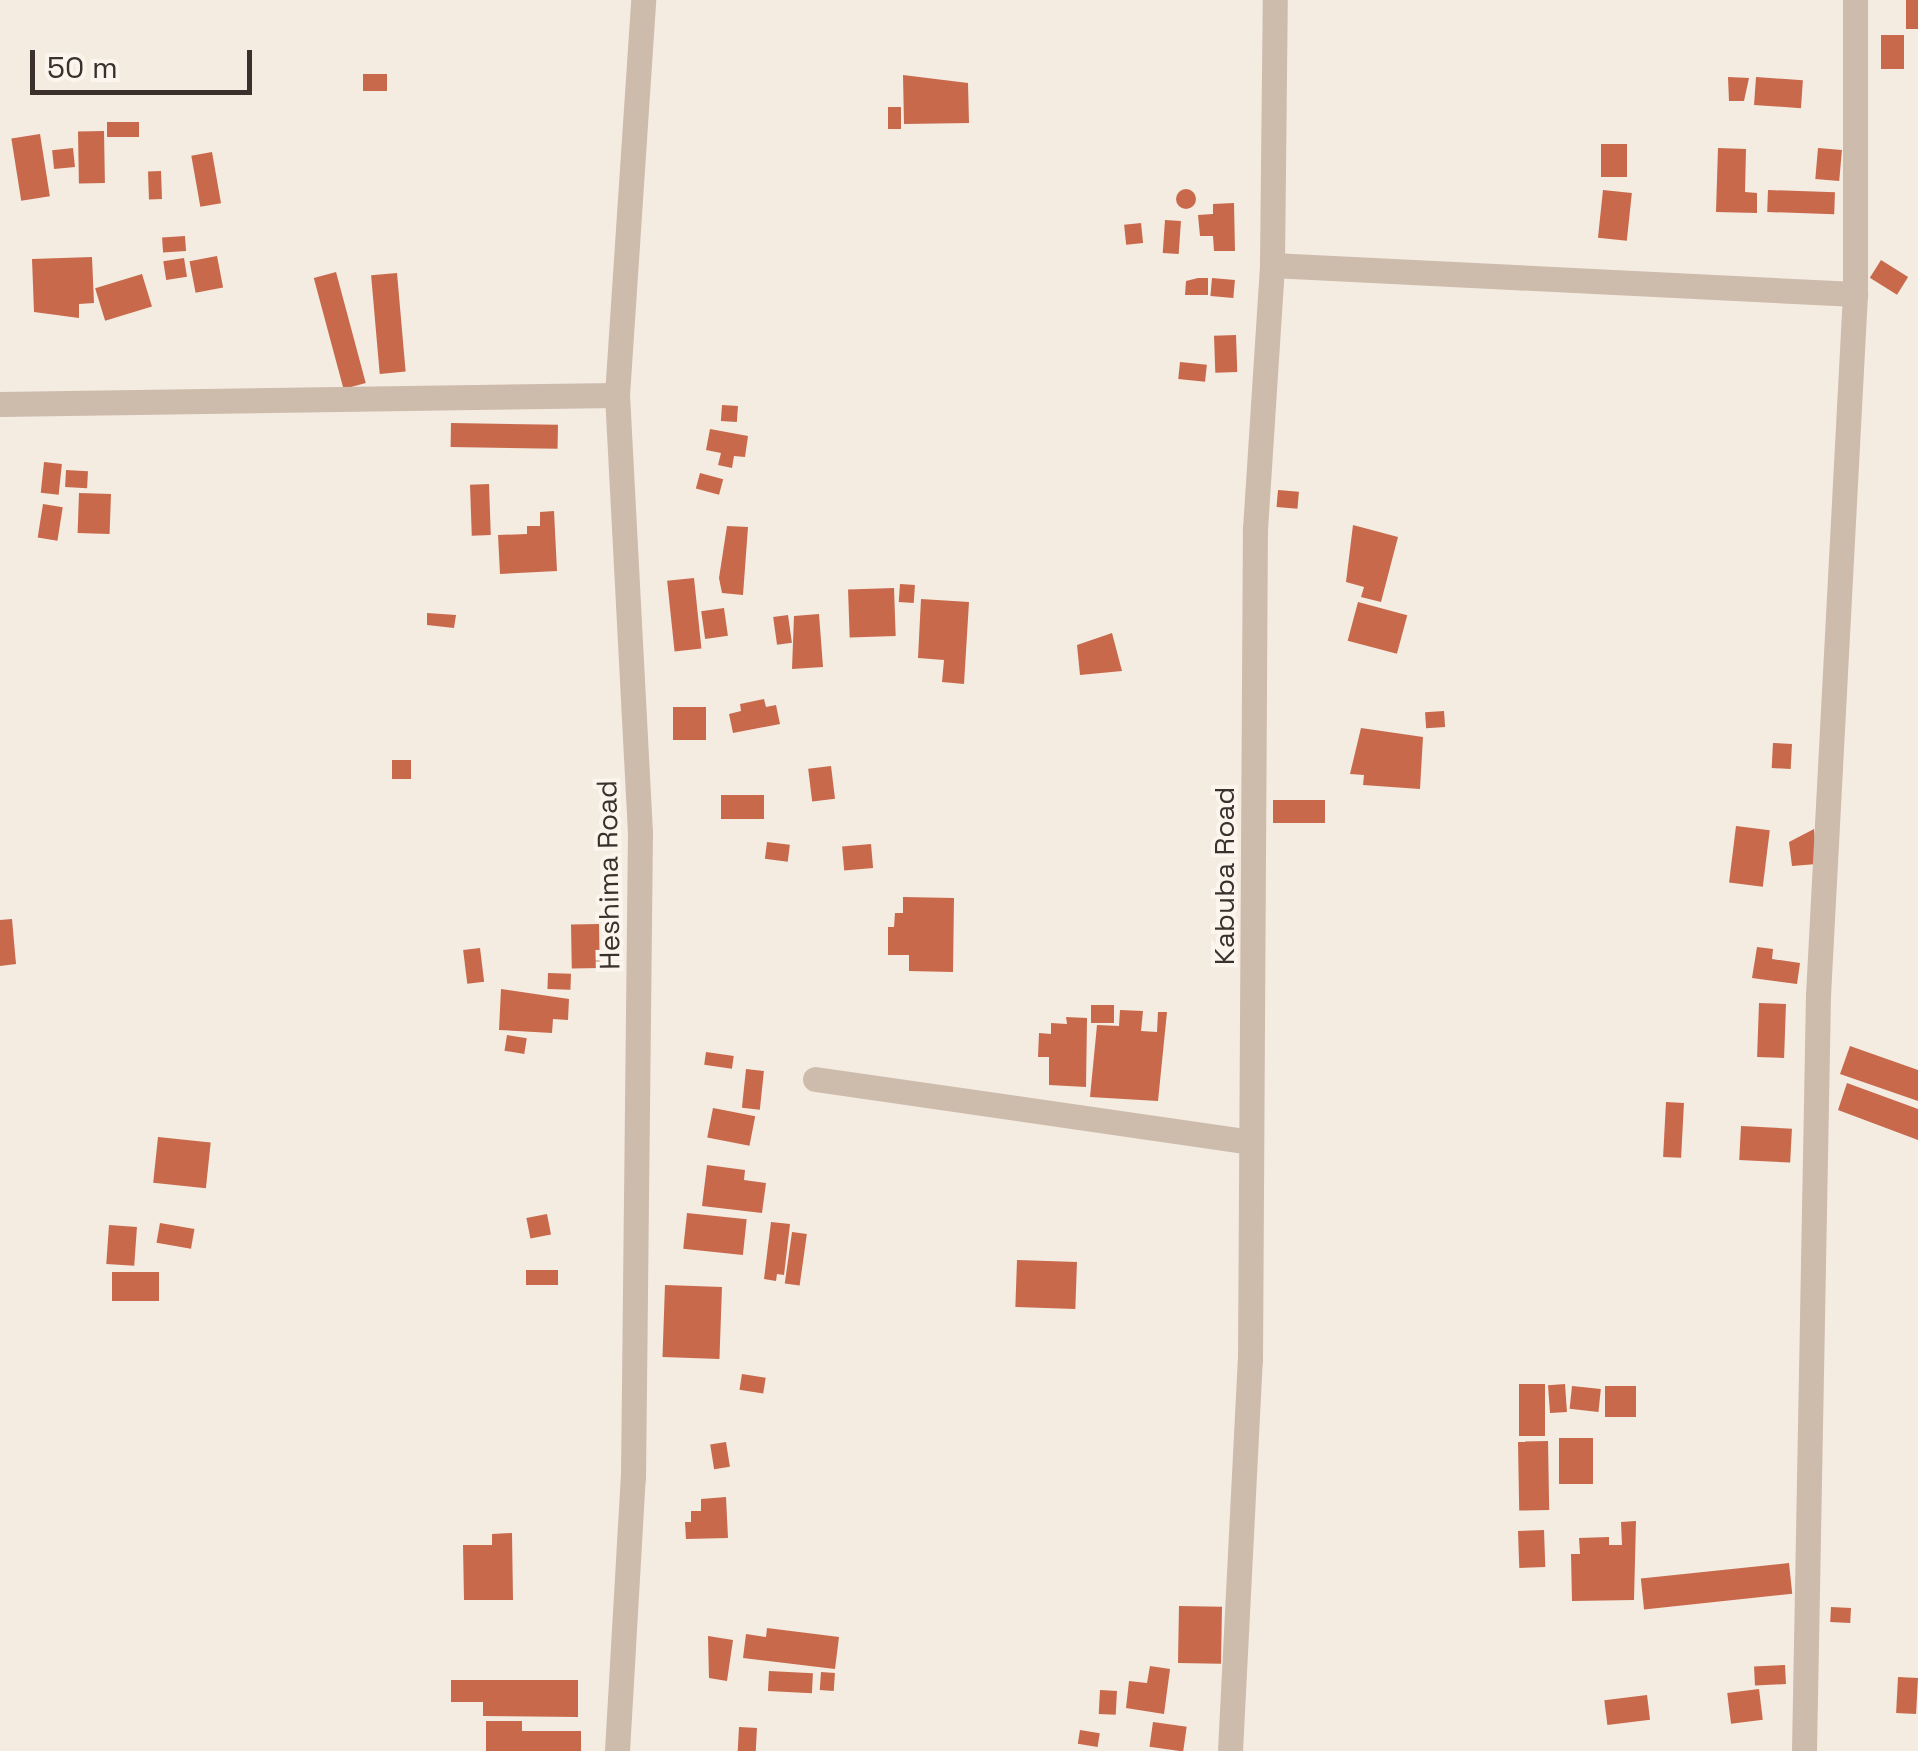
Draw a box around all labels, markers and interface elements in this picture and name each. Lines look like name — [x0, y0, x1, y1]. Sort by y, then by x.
scale bar — [35, 30, 258, 92]
text: 50 m — [47, 48, 118, 87]
street label: Heshima Road — [590, 780, 626, 970]
street label: Kabuba Road — [1207, 787, 1241, 965]

